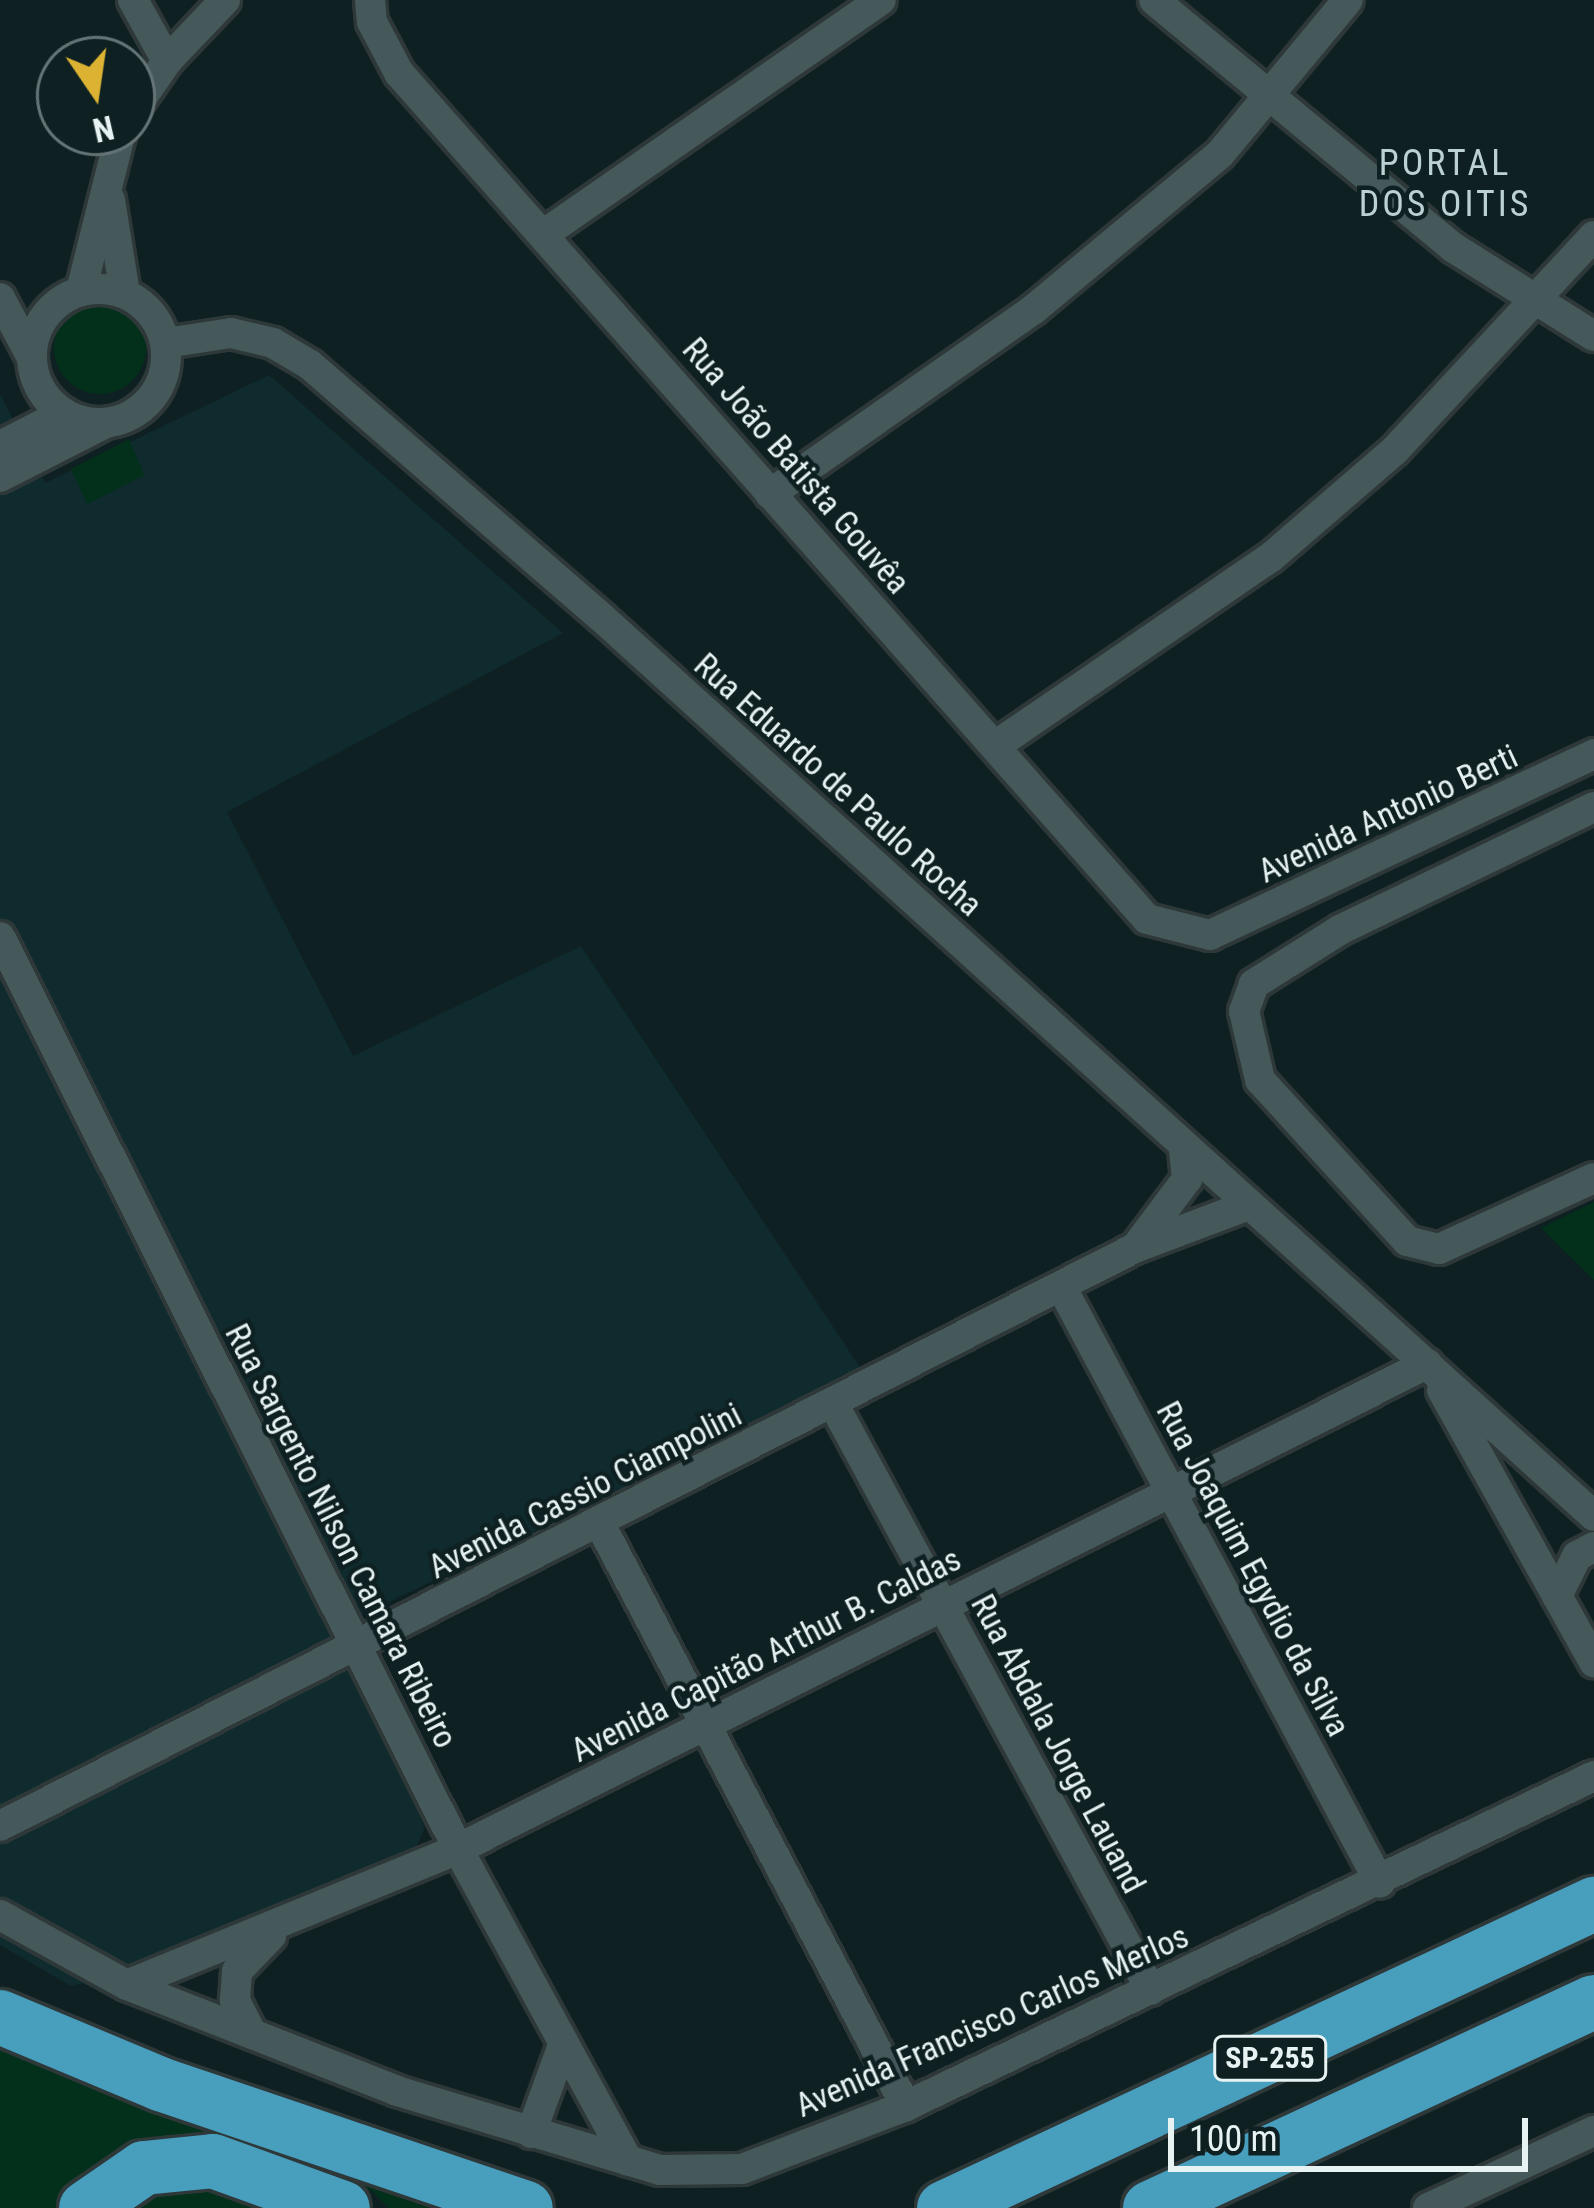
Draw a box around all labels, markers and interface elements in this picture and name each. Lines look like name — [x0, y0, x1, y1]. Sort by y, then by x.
north arrow — [36, 36, 156, 156]
text: N — [89, 107, 118, 150]
district label: PORTAL DOS OITIS — [1359, 141, 1531, 226]
street label: Rua João Batista Gouvêa — [674, 330, 918, 602]
street label: Rua Eduardo de Paulo Rocha — [686, 645, 990, 925]
street label: Avenida Antonio Berti — [1252, 737, 1524, 891]
street label: Rua Sargento Nilson Camara Ribeiro — [217, 1318, 465, 1754]
street label: Avenida Cassio Ciampolini — [422, 1395, 748, 1587]
street label: Rua Joaquim Egydio da Silva — [1148, 1395, 1358, 1743]
street label: Avenida Capitão Arthur B. Caldas — [565, 1539, 967, 1771]
street label: Rua Abdala Jorge Lauand — [962, 1588, 1154, 1900]
street label: Avenida Francisco Carlos Merlos — [789, 1916, 1195, 2126]
road number: SP-255 — [1213, 2034, 1327, 2082]
scale bar — [1174, 2094, 1534, 2168]
text: 100 m — [1189, 2118, 1278, 2160]

